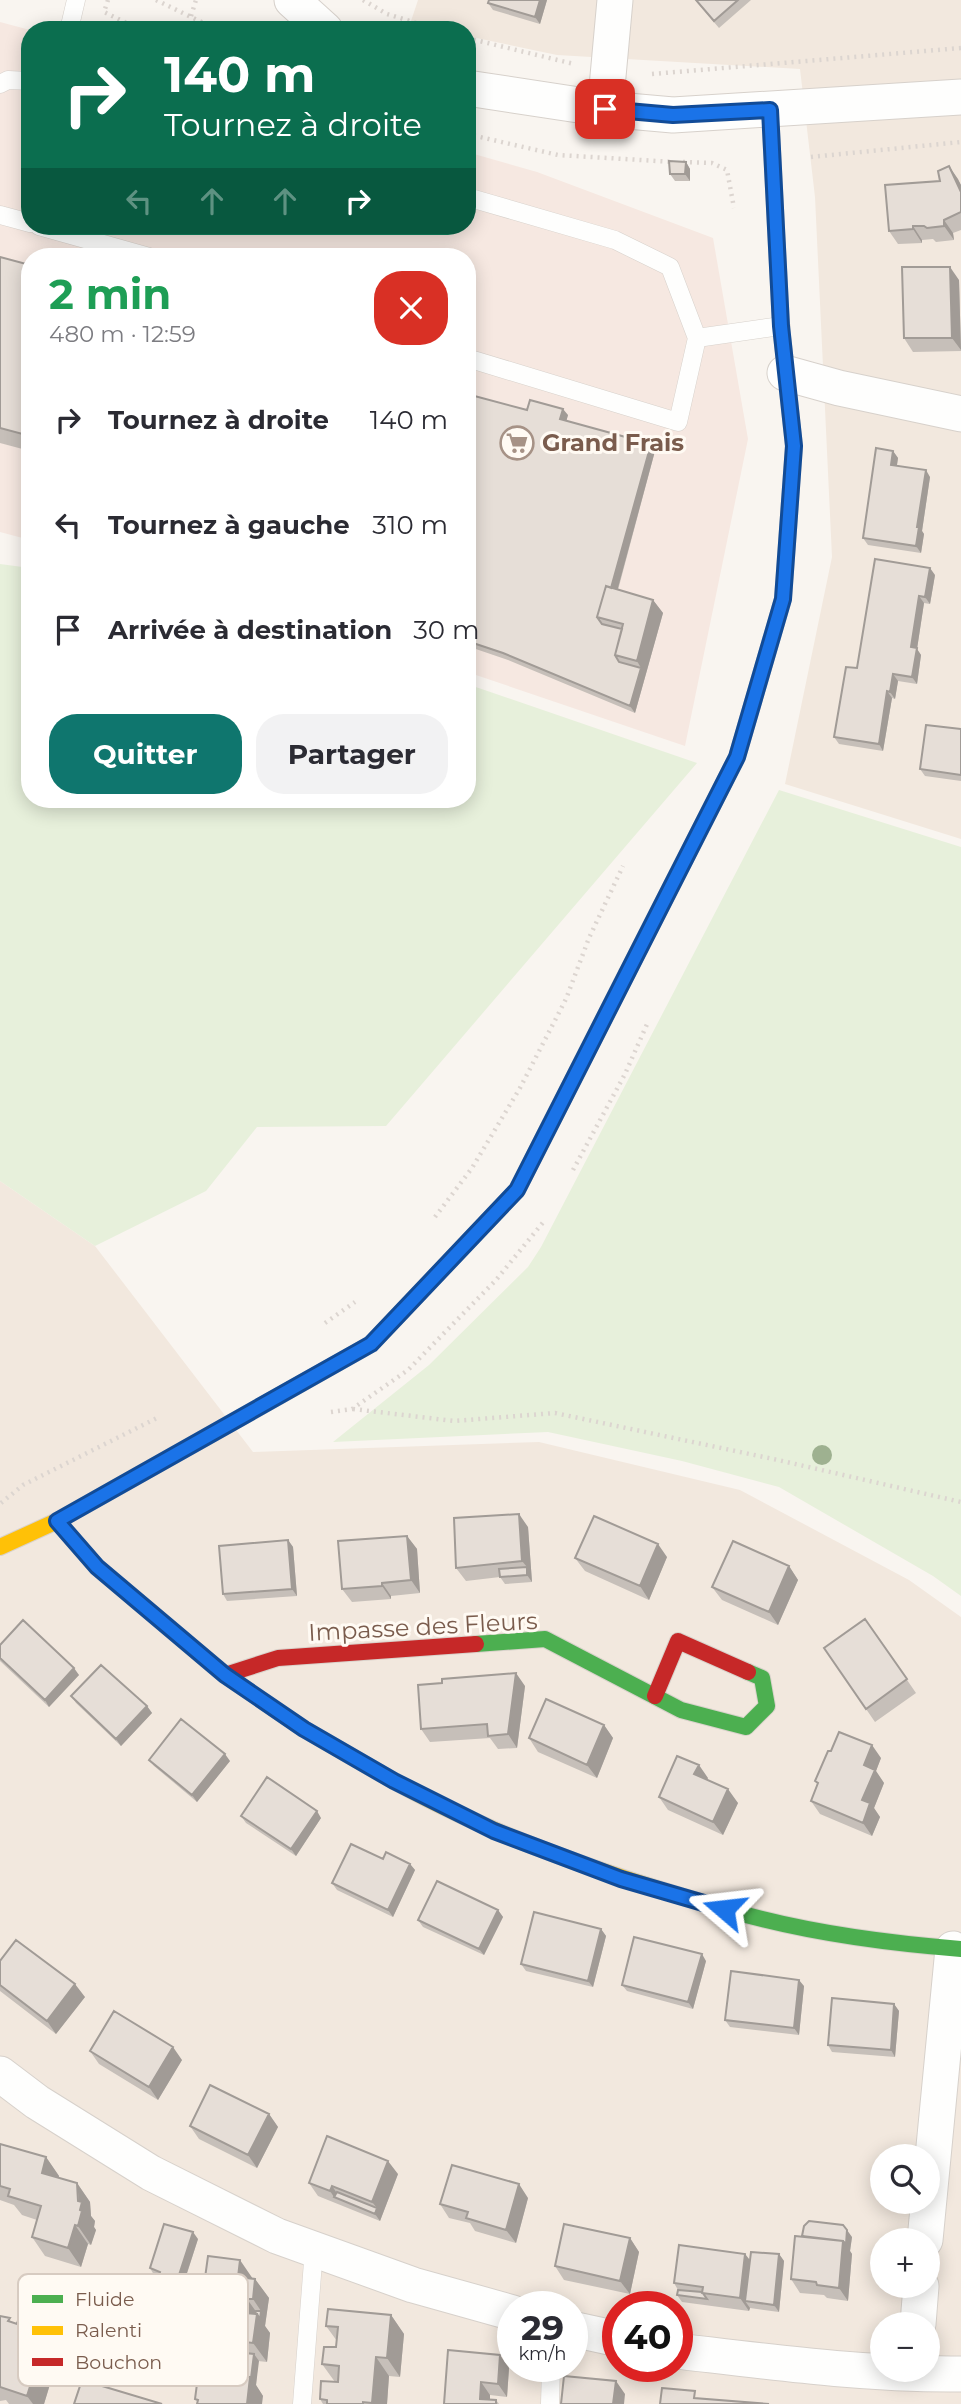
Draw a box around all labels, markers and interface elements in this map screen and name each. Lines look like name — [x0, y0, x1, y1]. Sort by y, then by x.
text: 140 m — [164, 45, 316, 104]
icon: right — [49, 49, 140, 140]
pin — [575, 79, 635, 139]
icon: arrive — [586, 90, 624, 128]
text: Tournez à droite — [164, 105, 422, 144]
icon: left — [120, 182, 158, 220]
icon: ahead — [193, 182, 231, 220]
icon: ahead — [266, 182, 304, 220]
icon: right — [339, 182, 377, 220]
text: 2 min — [49, 268, 171, 320]
button: close — [374, 271, 448, 345]
text: 480 m · 12:59 — [49, 320, 196, 348]
icon: right — [49, 401, 87, 439]
text: Tournez à droite — [108, 404, 329, 436]
text: 140 m — [370, 404, 448, 436]
supermarket icon: Grand Frais — [498, 424, 536, 462]
place label: Grand Frais — [542, 428, 684, 457]
icon: left — [49, 506, 87, 544]
text: Tournez à gauche — [108, 509, 350, 541]
text: 310 m — [372, 509, 448, 541]
icon: arrive — [49, 611, 87, 649]
text: Arrivée à destination — [108, 614, 392, 646]
text: 30 m — [413, 614, 479, 646]
button: Quitter — [49, 714, 242, 794]
button: Partager — [256, 714, 448, 794]
street label: Impasse des Fleurs — [308, 1606, 538, 1647]
position arrow — [687, 1872, 761, 1946]
map controls — [870, 2144, 940, 2382]
button: search — [870, 2144, 940, 2214]
button: + — [870, 2228, 940, 2298]
legend — [18, 2274, 248, 2386]
text: Fluide — [75, 2288, 134, 2311]
speed limit sign: 40 — [602, 2291, 693, 2382]
text: 29 — [521, 2306, 564, 2349]
button: − — [870, 2312, 940, 2382]
text: Ralenti — [75, 2319, 142, 2342]
text: km/h — [518, 2343, 567, 2365]
text: Bouchon — [75, 2351, 162, 2374]

